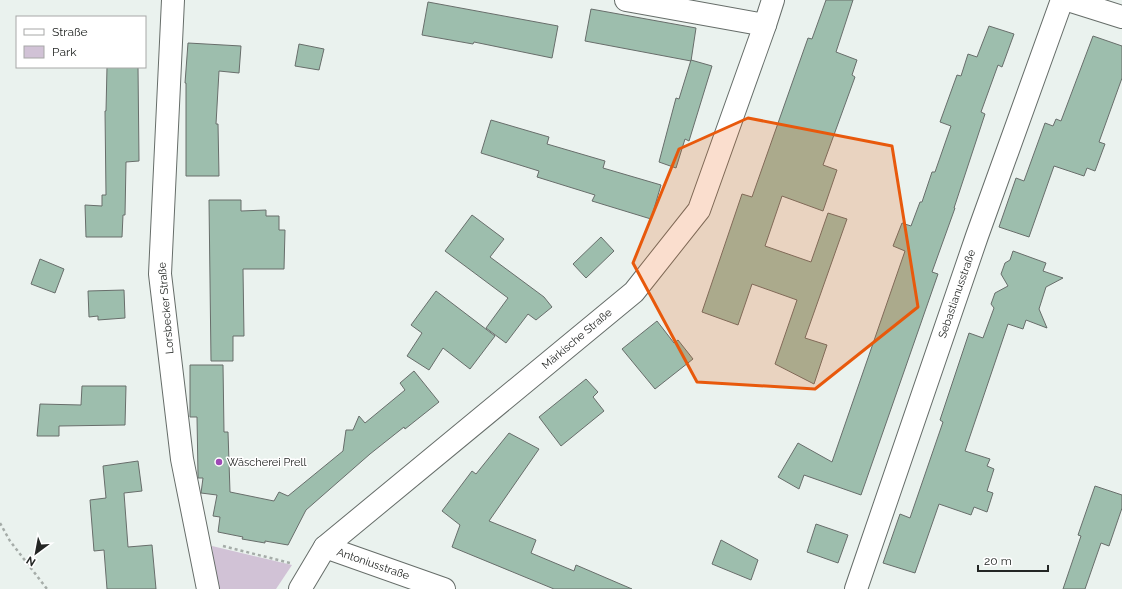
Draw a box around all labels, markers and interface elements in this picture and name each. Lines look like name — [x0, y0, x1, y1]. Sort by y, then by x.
legend — [16, 16, 146, 68]
text: Straße — [52, 25, 88, 39]
text: Park — [52, 45, 77, 59]
street label: Sebastianusstraße — [936, 247, 978, 340]
street label: Lorsbecker Straße — [155, 261, 176, 355]
street label: Märkische Straße — [539, 306, 615, 372]
place label: Wäscherei Prell — [227, 456, 306, 469]
marker: Wäscherei Prell — [214, 457, 224, 467]
north arrow — [16, 533, 56, 573]
street label: Antoniusstraße — [335, 545, 412, 583]
scale bar — [978, 547, 1048, 573]
text: N — [24, 553, 38, 569]
text: 20 m — [984, 554, 1012, 568]

